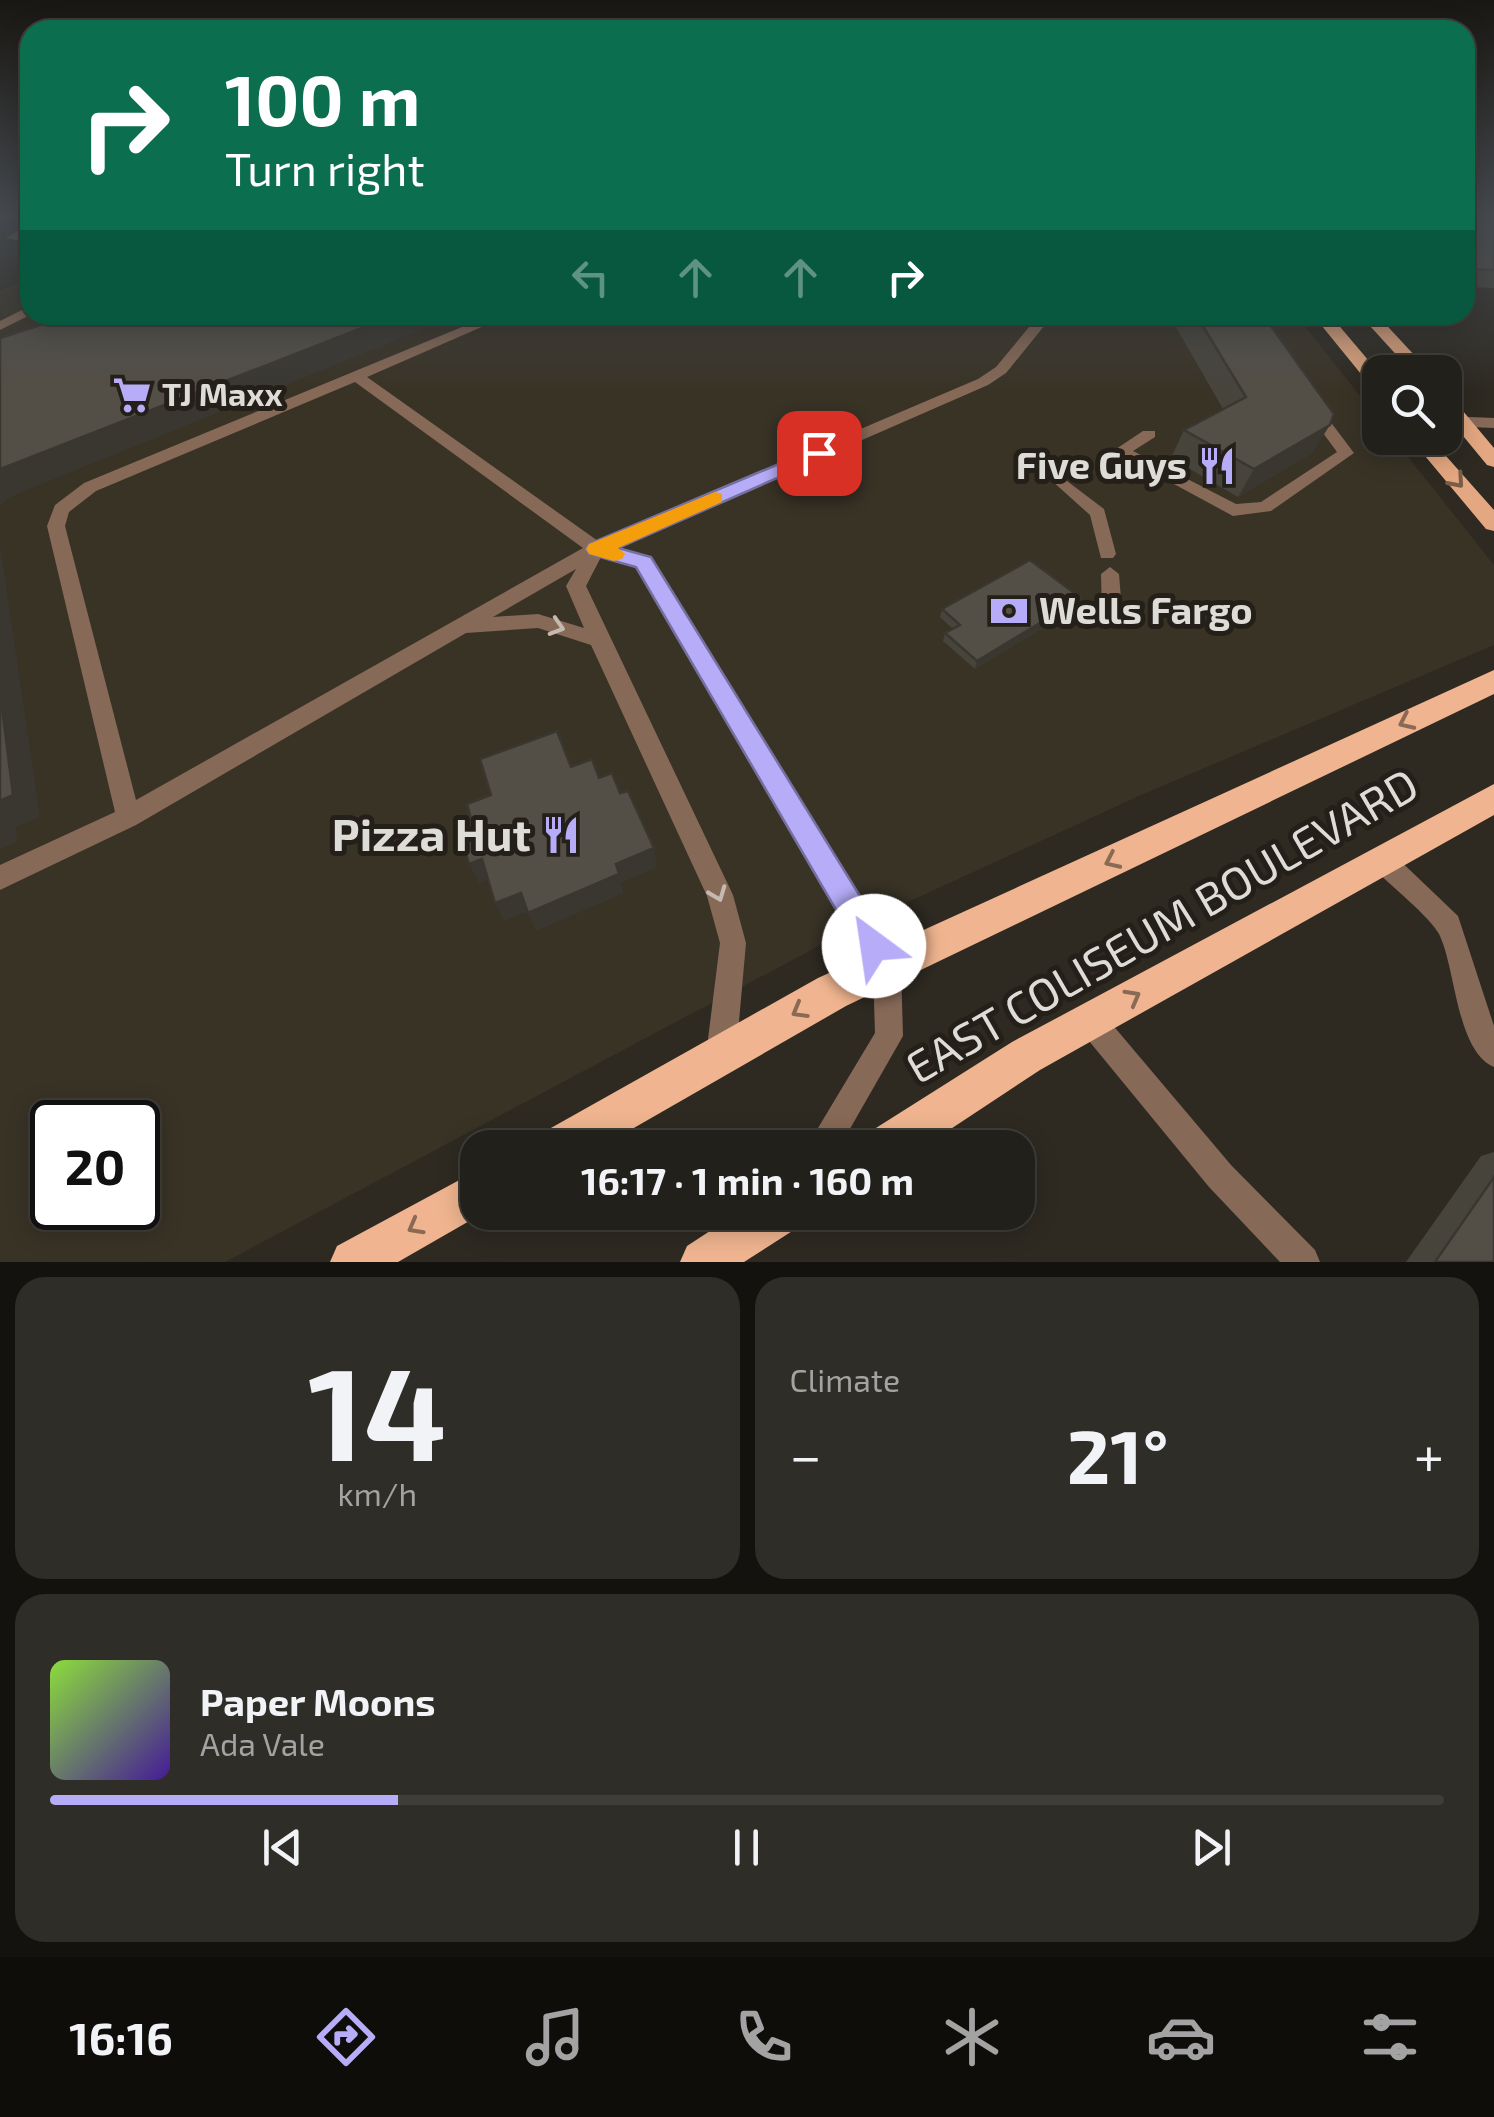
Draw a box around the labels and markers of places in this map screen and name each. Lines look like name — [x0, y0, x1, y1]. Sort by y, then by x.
supermarket icon: TJ Maxx — [111, 374, 153, 416]
place label: TJ Maxx — [162, 374, 283, 412]
pin — [777, 411, 862, 496]
place label: Five Guys — [1016, 441, 1187, 487]
restaurant icon: Five Guys — [1196, 445, 1238, 487]
place label: Wells Fargo — [1039, 586, 1253, 632]
bank icon: Wells Fargo — [988, 590, 1030, 632]
place label: Pizza Hut — [332, 806, 531, 860]
restaurant icon: Pizza Hut — [540, 814, 582, 856]

